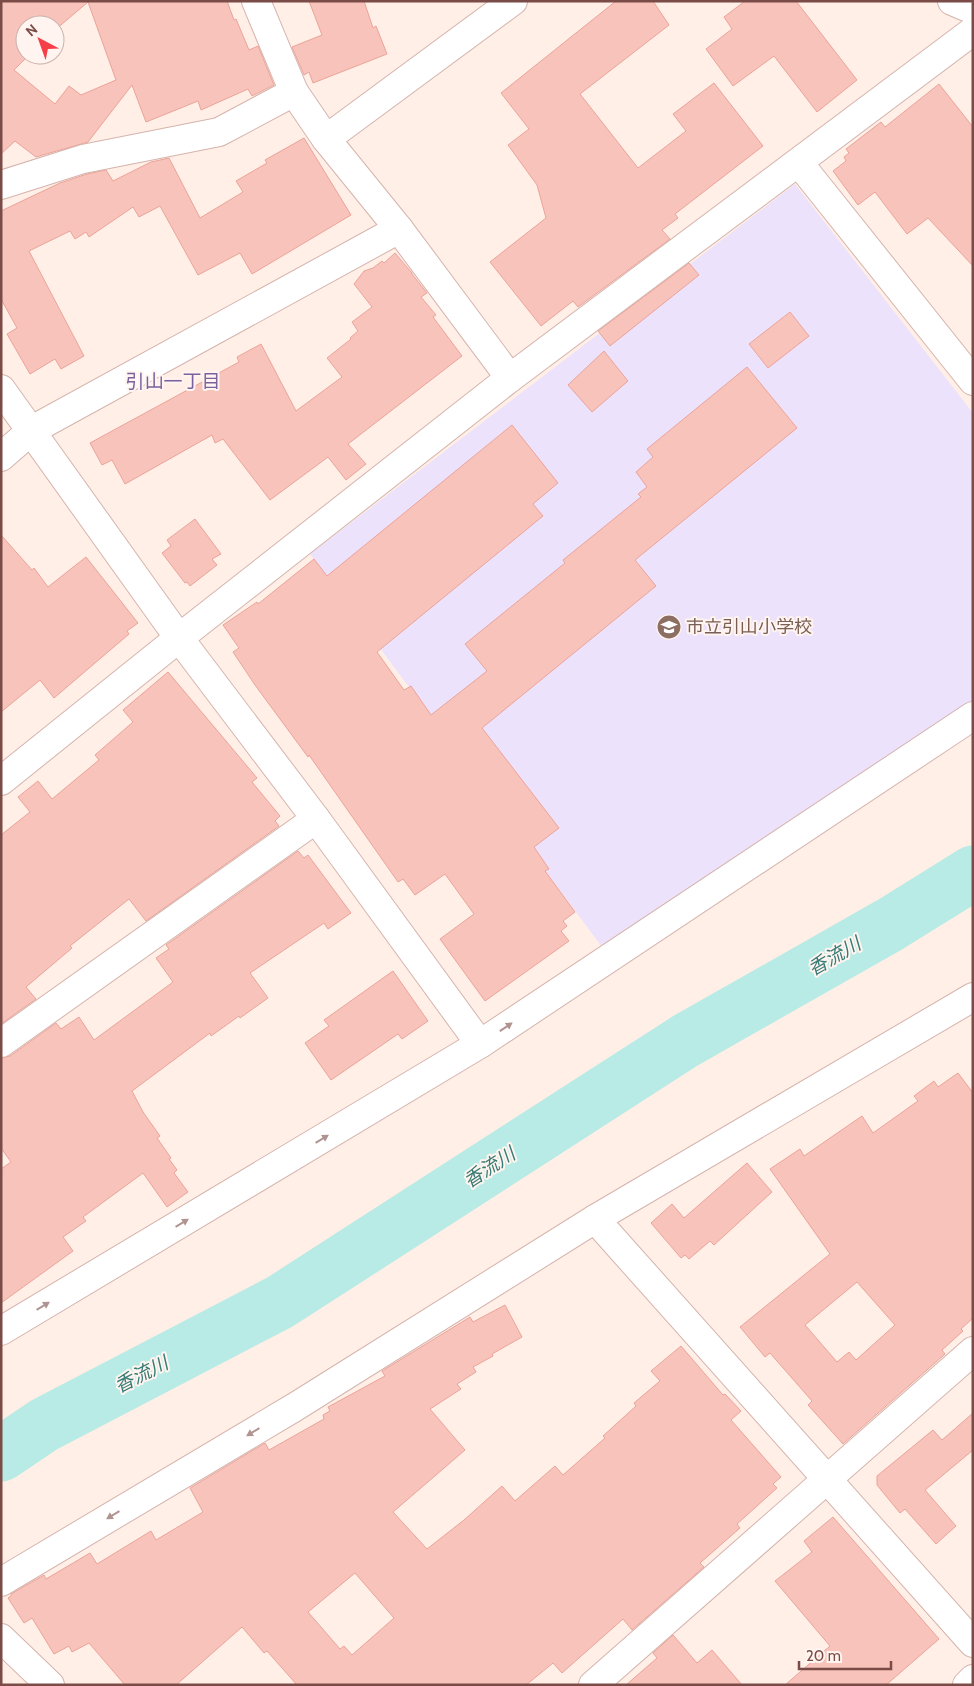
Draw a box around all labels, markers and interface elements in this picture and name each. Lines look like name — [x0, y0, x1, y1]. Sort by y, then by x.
north arrow — [15, 15, 65, 65]
text: N — [22, 20, 41, 40]
district label: 引山一丁目 — [125, 370, 221, 393]
school or university icon: 市立引山小学校 — [656, 614, 682, 640]
place label: 市立引山小学校 — [686, 616, 812, 638]
water label: 香流川 — [804, 931, 866, 981]
one-way arrow — [499, 1023, 512, 1032]
one-way arrow — [315, 1135, 328, 1144]
water label: 香流川 — [459, 1141, 521, 1193]
one-way arrow — [176, 1218, 189, 1227]
one-way arrow — [37, 1302, 50, 1311]
water label: 香流川 — [111, 1350, 174, 1398]
one-way arrow — [246, 1427, 259, 1436]
one-way arrow — [107, 1510, 120, 1519]
scale bar — [799, 1638, 892, 1670]
text: 20 m — [806, 1647, 841, 1665]

